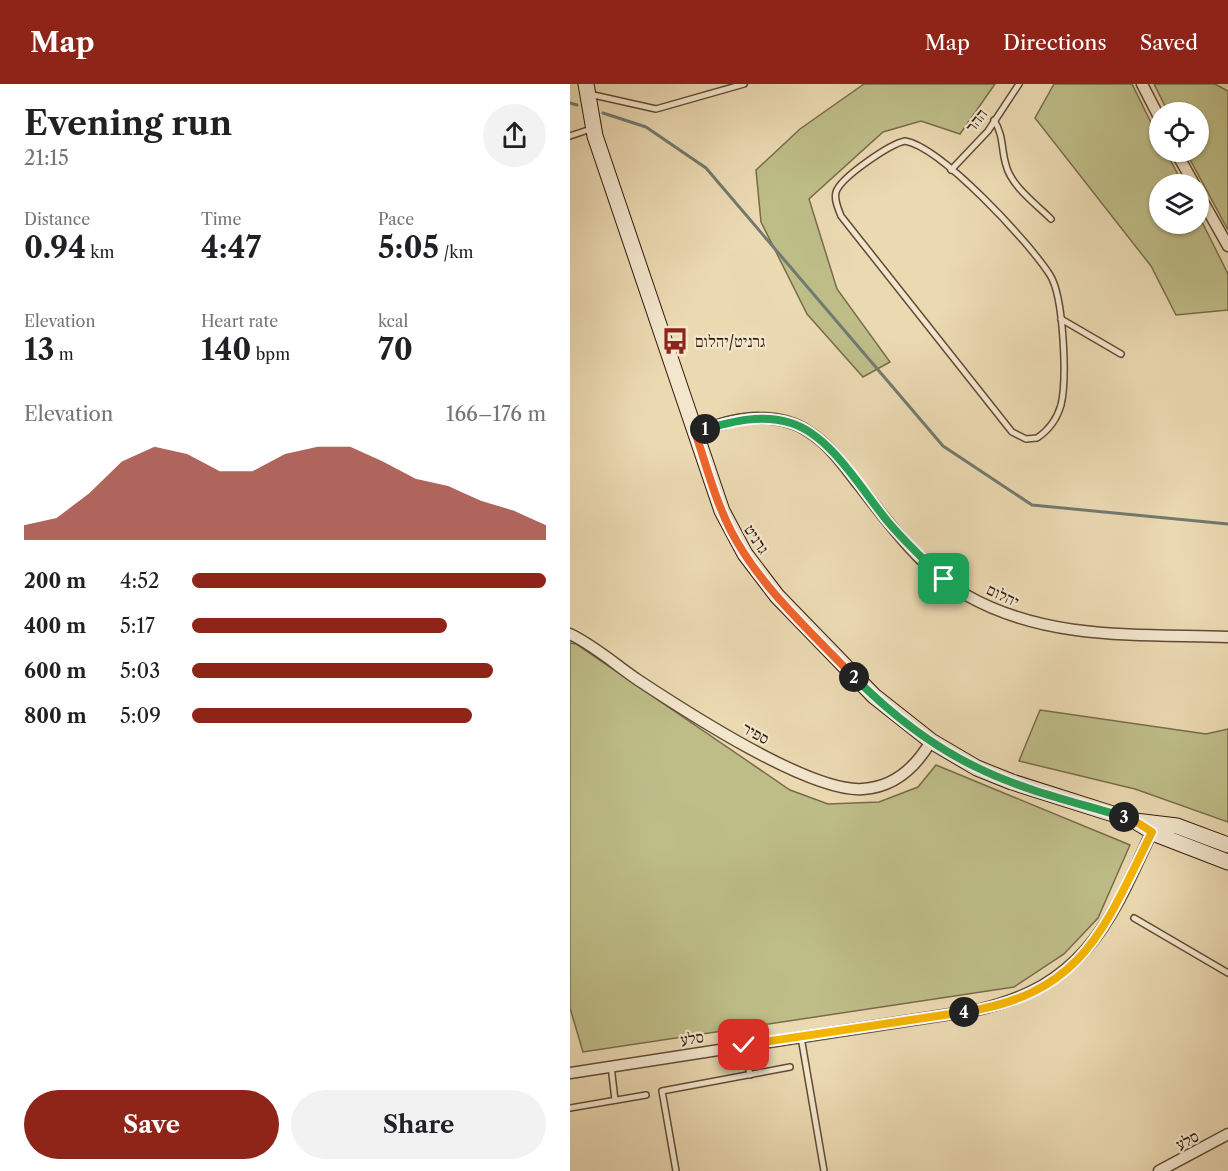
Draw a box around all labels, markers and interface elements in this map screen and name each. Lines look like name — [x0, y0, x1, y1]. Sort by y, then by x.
text: Map — [30, 25, 94, 59]
text: Map — [925, 30, 970, 55]
text: Directions — [1003, 30, 1107, 55]
text: Saved — [1140, 30, 1198, 55]
map controls — [1149, 102, 1209, 234]
button: locate — [1149, 102, 1209, 162]
text: Evening run — [24, 103, 232, 144]
button: share — [483, 104, 546, 167]
street label: ההר — [961, 104, 991, 136]
text: 21:15 — [24, 146, 69, 170]
button: layers — [1149, 174, 1209, 234]
text: Distance — [24, 209, 90, 229]
text: Time — [201, 209, 241, 229]
text: Pace — [378, 209, 414, 229]
text: 0.94 — [24, 229, 86, 266]
text: 4:47 — [201, 229, 261, 266]
text: 5:05 — [378, 229, 439, 266]
text: km — [86, 242, 114, 262]
text: /km — [439, 242, 473, 262]
text: Elevation — [24, 311, 95, 331]
text: Heart rate — [201, 311, 278, 331]
text: kcal — [378, 311, 408, 331]
bus stop icon: גרניט/יהלום — [660, 326, 690, 356]
text: 13 — [24, 331, 54, 368]
text: 140 — [201, 331, 251, 368]
text: 70 — [378, 331, 413, 368]
place label: גרניט/יהלום — [695, 331, 765, 351]
text: m — [54, 344, 74, 364]
text: bpm — [251, 344, 290, 364]
text: Elevation — [24, 402, 113, 426]
text: 166–176 m — [446, 402, 546, 426]
pin: 1 — [690, 414, 720, 444]
text: 1 — [701, 419, 709, 439]
street label: גרניט — [740, 520, 774, 558]
pin — [918, 553, 969, 604]
icon: arrive — [927, 562, 960, 595]
text: 200 m — [24, 569, 86, 593]
text: 4:52 — [120, 569, 160, 593]
street label: יהלום — [984, 579, 1022, 611]
text: 400 m — [24, 614, 86, 638]
text: 5:17 — [120, 614, 155, 638]
text: 600 m — [24, 659, 86, 683]
text: 5:03 — [120, 659, 160, 683]
pin: 2 — [839, 662, 869, 692]
text: 2 — [849, 667, 859, 687]
text: 800 m — [24, 704, 87, 728]
text: 5:09 — [120, 704, 161, 728]
street label: ספיר — [739, 718, 773, 748]
pin: 3 — [1109, 802, 1139, 832]
text: 3 — [1119, 807, 1129, 827]
pin: 4 — [949, 997, 979, 1027]
text: 4 — [959, 1002, 969, 1022]
pin — [718, 1019, 769, 1070]
street label: סלע — [679, 1026, 705, 1050]
icon: check — [727, 1028, 760, 1061]
button: Save — [24, 1090, 279, 1159]
button: Share — [291, 1090, 546, 1159]
street label: סלע — [1172, 1126, 1202, 1154]

